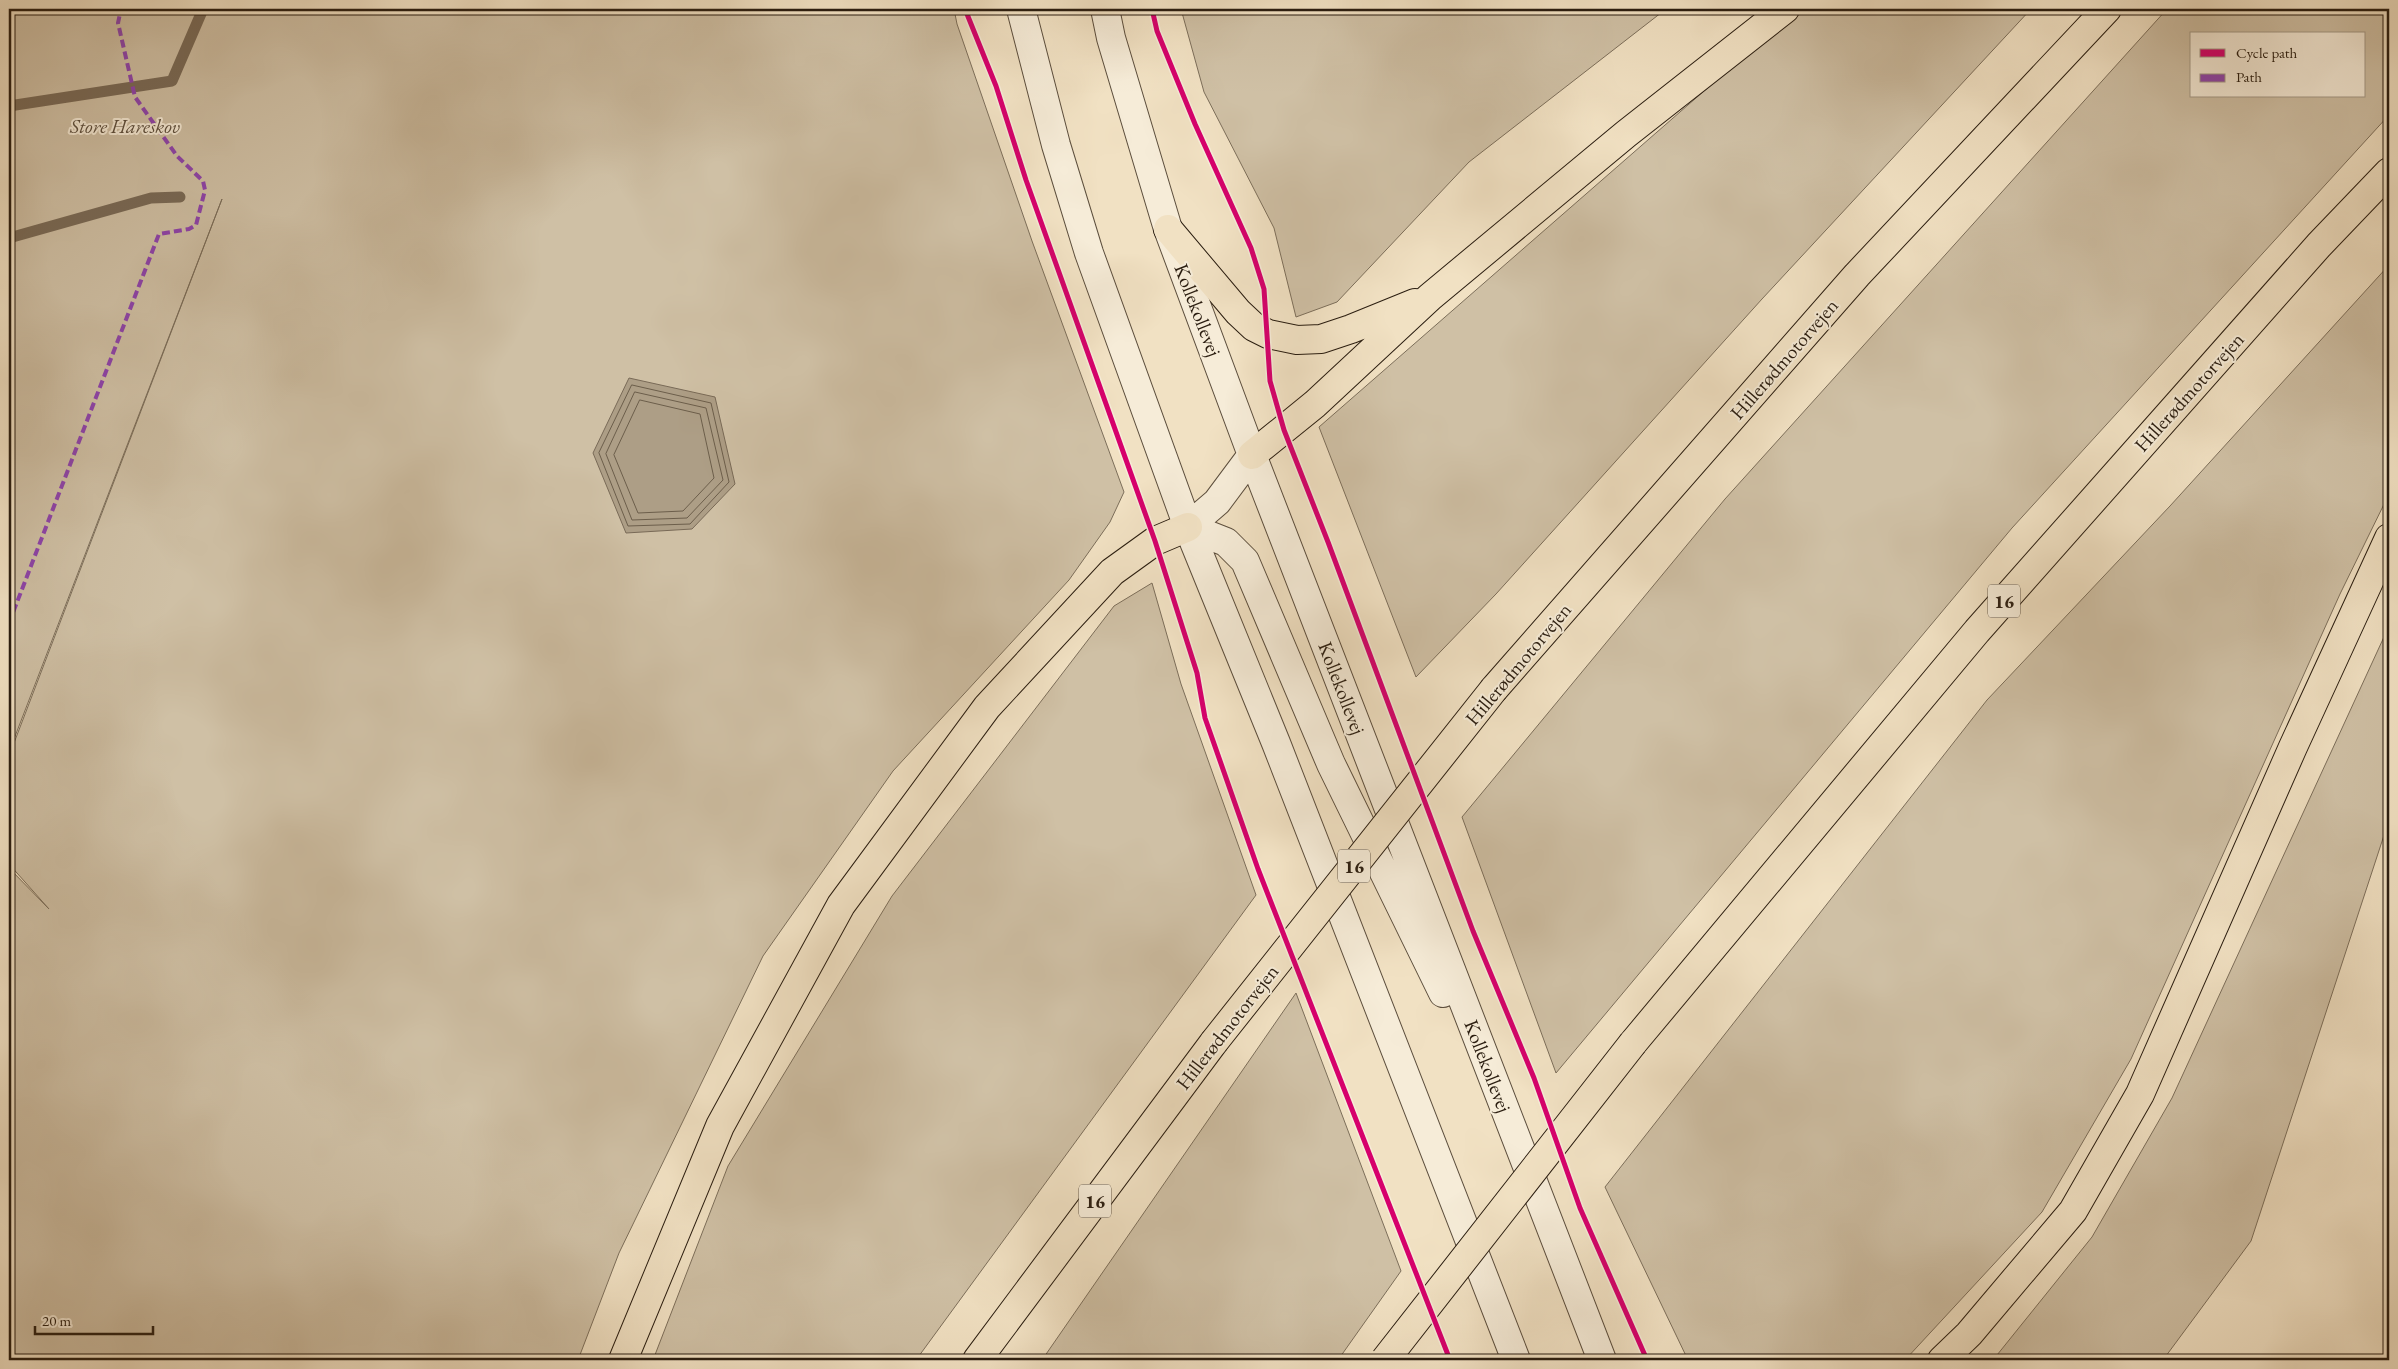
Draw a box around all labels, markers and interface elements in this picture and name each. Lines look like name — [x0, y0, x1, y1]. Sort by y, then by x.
legend — [2190, 32, 2366, 98]
text: Cycle path — [2236, 43, 2298, 62]
text: Path — [2236, 67, 2262, 86]
park label: Store Hareskov — [69, 113, 180, 139]
street label: Kollekollevej — [1168, 260, 1228, 360]
street label: Hillerødmotorvejen — [1724, 293, 1844, 425]
street label: Hillerødmotorvejen — [2128, 326, 2250, 457]
road number: 16 — [1988, 584, 2020, 618]
street label: Hillerødmotorvejen — [1459, 597, 1577, 731]
street label: Kollekollevej — [1312, 638, 1372, 738]
road number: 16 — [1338, 849, 1370, 882]
street label: Hillerødmotorvejen — [1170, 959, 1284, 1095]
street label: Kollekollevej — [1458, 1016, 1518, 1116]
road number: 16 — [1079, 1184, 1111, 1218]
scale bar — [35, 1304, 152, 1336]
text: 20 m — [42, 1311, 71, 1330]

